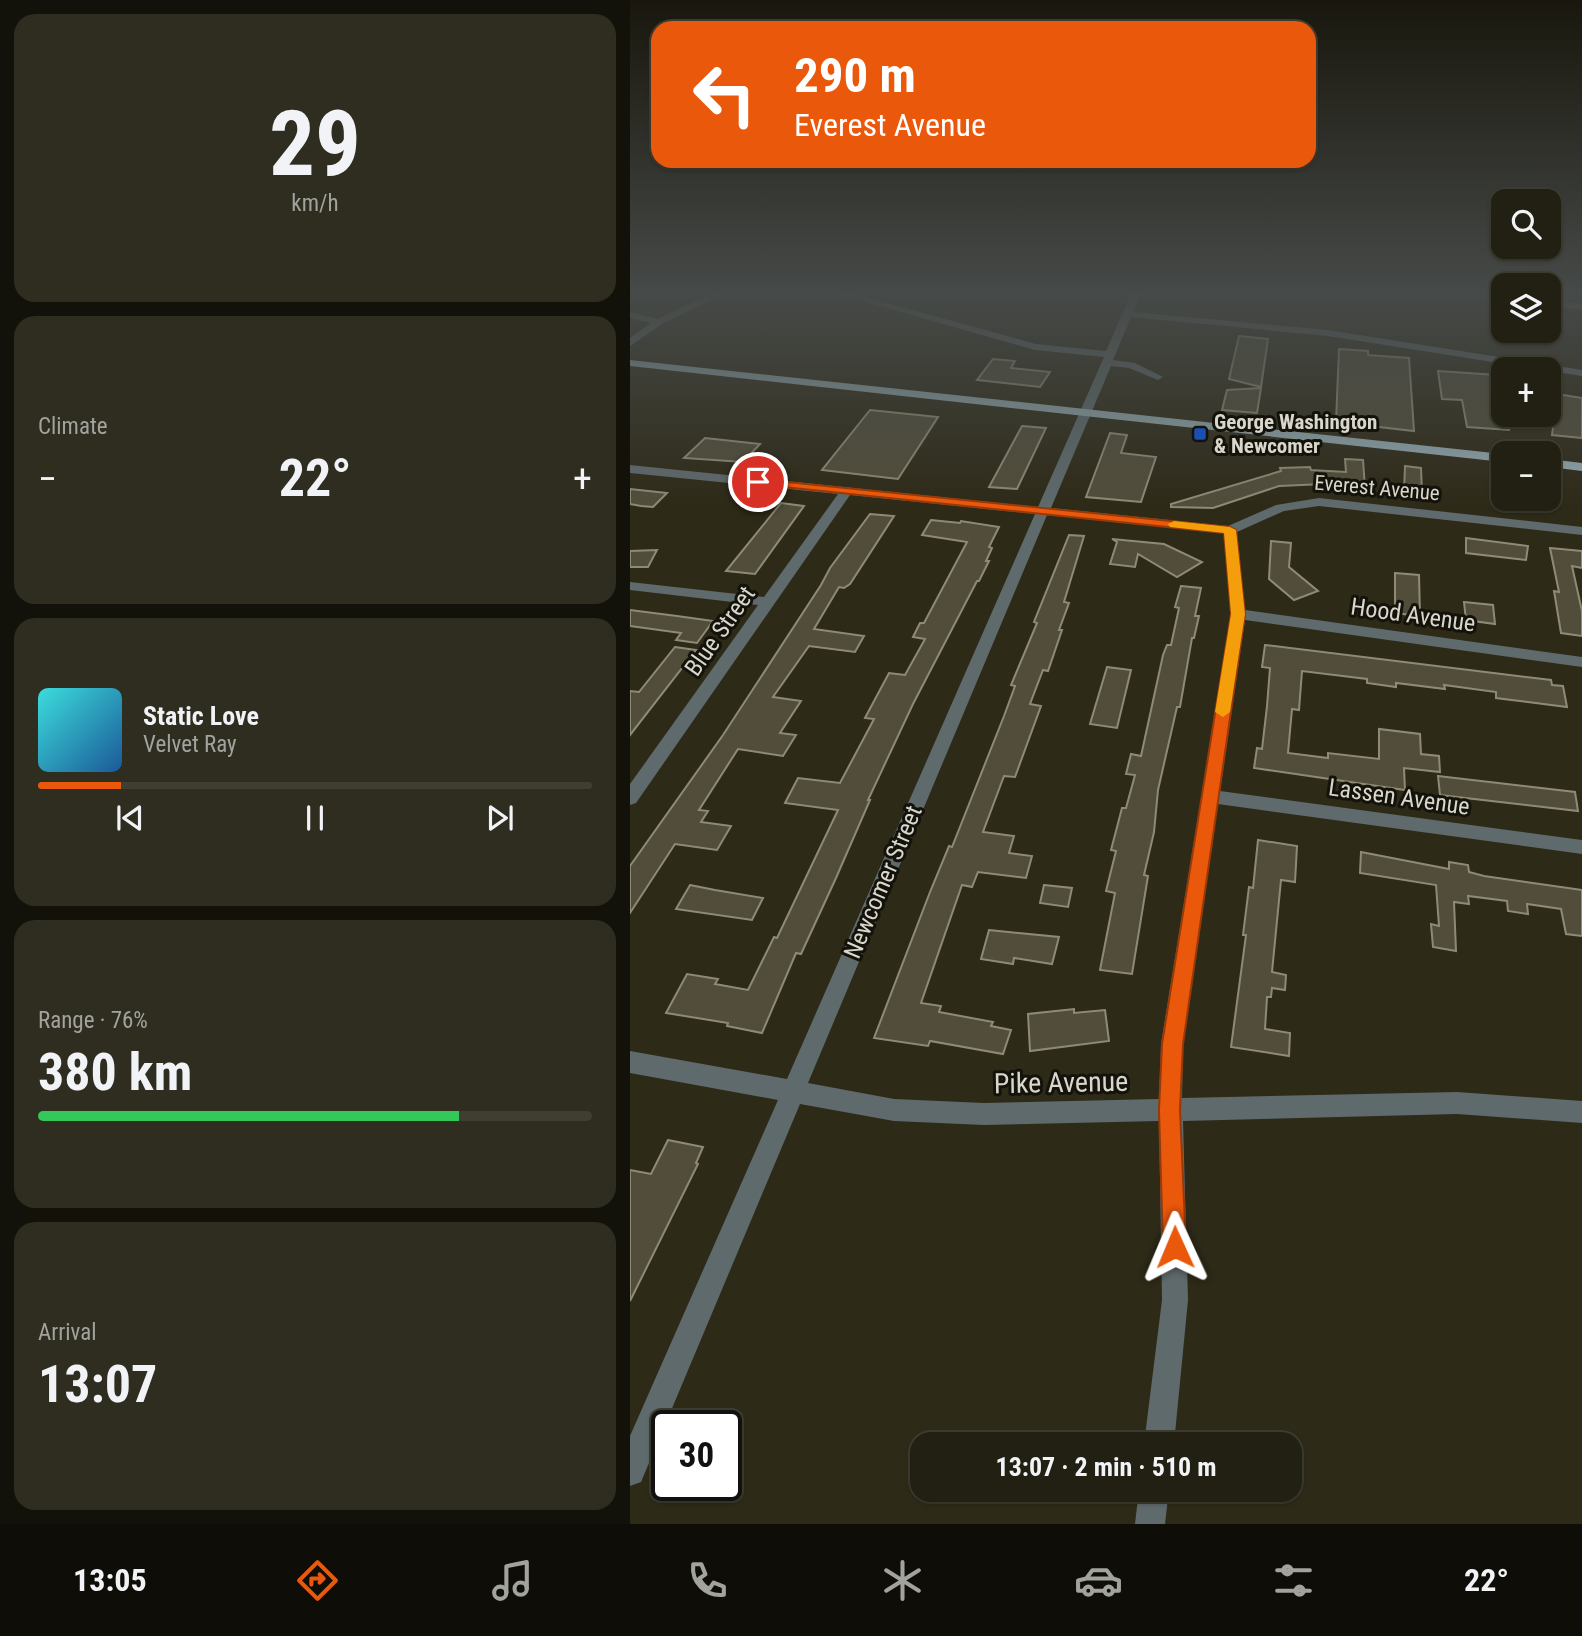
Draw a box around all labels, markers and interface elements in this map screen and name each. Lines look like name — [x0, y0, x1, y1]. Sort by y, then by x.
text: 290 m — [794, 47, 916, 104]
icon: left — [679, 49, 770, 140]
text: 29 — [269, 91, 361, 197]
text: Everest Avenue — [794, 106, 986, 144]
map controls — [1491, 189, 1561, 511]
button: search — [1491, 189, 1561, 259]
text: km/h — [291, 190, 339, 217]
button: layers — [1491, 273, 1561, 343]
button: + — [1491, 357, 1561, 427]
place label: George Washington & Newcomer — [1214, 410, 1377, 458]
text: Climate — [38, 413, 108, 440]
marker: George Washington & Newcomer — [1192, 426, 1208, 442]
button: − — [1491, 441, 1561, 511]
text: 22° — [279, 448, 351, 509]
pin — [728, 452, 788, 512]
text: − — [38, 457, 57, 501]
text: + — [573, 457, 592, 501]
icon: arrive — [739, 463, 777, 501]
street label: Everest Avenue — [1313, 471, 1441, 505]
street label: Blue Street — [679, 581, 761, 681]
street label: Hood Avenue — [1349, 592, 1477, 638]
text: Static Love — [143, 701, 259, 731]
text: Velvet Ray — [143, 731, 237, 758]
street label: Lassen Avenue — [1327, 773, 1471, 821]
icon: previous — [111, 799, 149, 837]
icon: pause — [296, 799, 334, 837]
icon: next — [481, 799, 519, 837]
street label: Newcomer Street — [838, 801, 928, 963]
text: Range · 76% — [38, 1007, 148, 1034]
text: 380 km — [38, 1042, 192, 1103]
street label: Pike Avenue — [994, 1065, 1129, 1100]
position arrow — [1138, 1210, 1212, 1284]
text: Arrival — [38, 1319, 97, 1346]
text: 13:07 — [38, 1354, 157, 1415]
speed limit sign: 30 — [651, 1410, 742, 1501]
text: 13:07 · 2 min · 510 m — [996, 1452, 1216, 1482]
icon: directions — [293, 1556, 342, 1605]
icon: music — [488, 1556, 537, 1605]
icon: phone — [683, 1556, 732, 1605]
icon: climate — [878, 1556, 927, 1605]
icon: car — [1074, 1556, 1123, 1605]
icon: filters — [1269, 1556, 1318, 1605]
text: 13:05 — [73, 1561, 147, 1599]
text: 22° — [1464, 1561, 1509, 1599]

